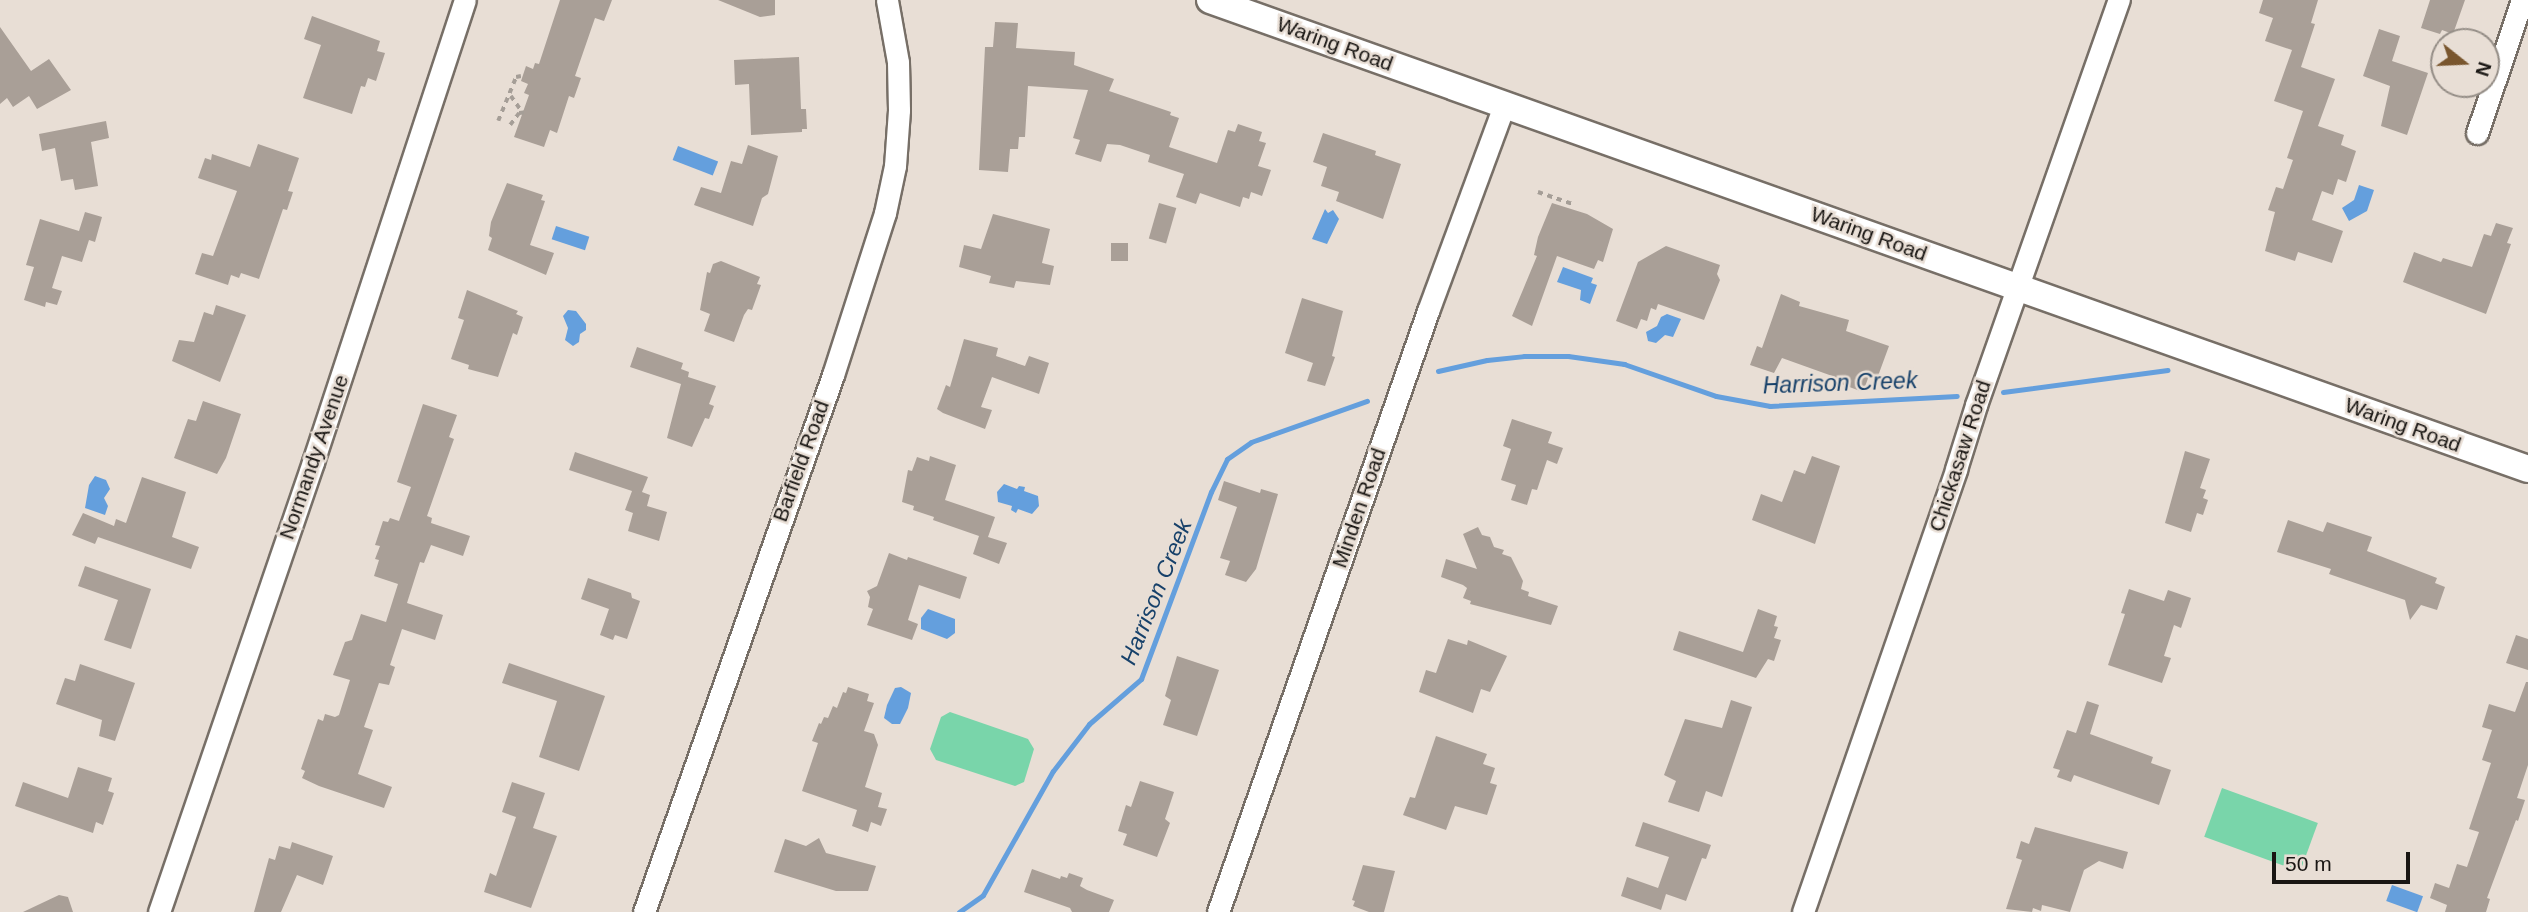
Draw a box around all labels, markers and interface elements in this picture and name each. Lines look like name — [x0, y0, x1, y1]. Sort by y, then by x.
street label: Waring Road — [1273, 11, 1397, 77]
north arrow — [2430, 28, 2500, 98]
text: N — [2471, 59, 2496, 79]
street label: Waring Road — [1807, 201, 1931, 267]
water label: Harrison Creek — [1762, 367, 1918, 399]
street label: Normandy Avenue — [274, 371, 354, 543]
street label: Chickasaw Road — [1924, 377, 1996, 535]
street label: Waring Road — [2341, 392, 2465, 458]
street label: Barfield Road — [767, 397, 835, 525]
street label: Minden Road — [1327, 445, 1391, 571]
water label: Harrison Creek — [1114, 515, 1198, 669]
scale bar — [2276, 838, 2414, 882]
text: 50 m — [2285, 852, 2332, 875]

